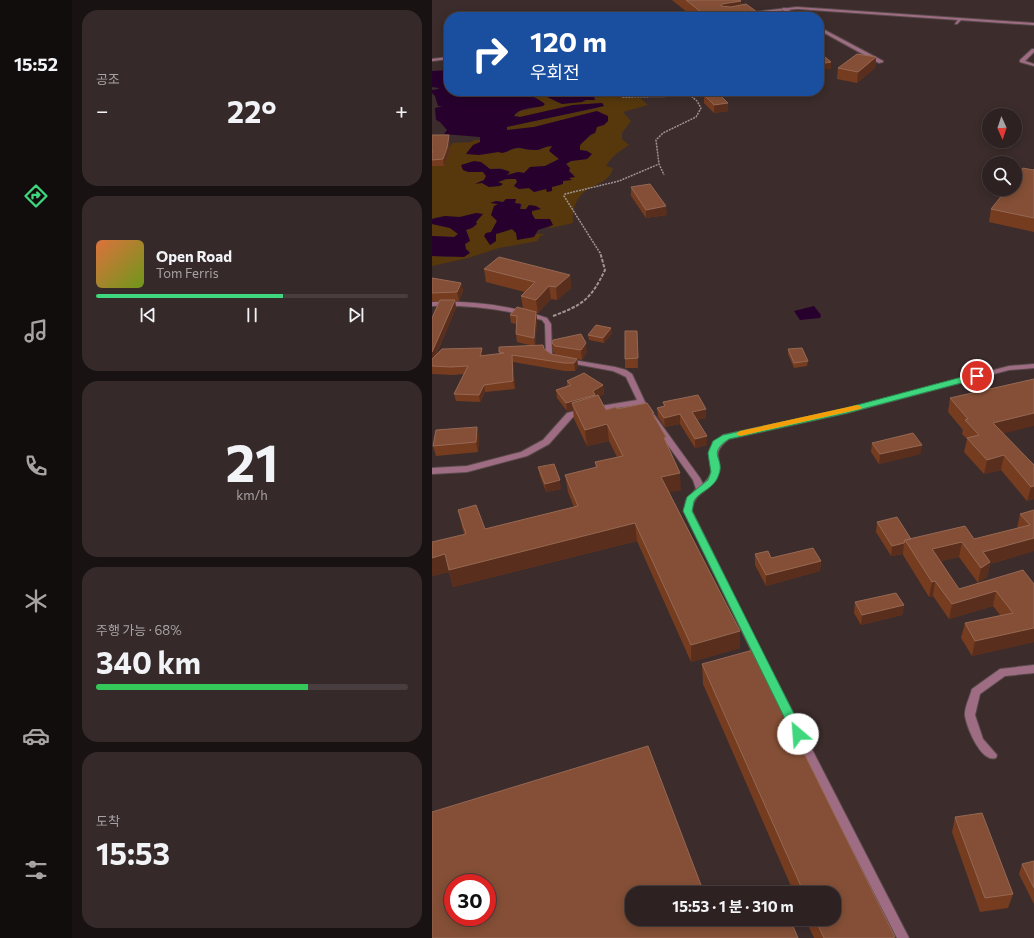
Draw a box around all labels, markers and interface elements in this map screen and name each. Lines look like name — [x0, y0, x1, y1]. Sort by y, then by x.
text: 120 m — [530, 24, 607, 58]
icon: right — [464, 28, 516, 80]
text: 15:52 — [14, 53, 58, 75]
text: 우회전 — [530, 61, 580, 83]
text: 공조 — [96, 71, 120, 87]
text: 22° — [227, 92, 277, 129]
text: − — [96, 97, 109, 124]
text: + — [395, 97, 408, 124]
north arrow — [982, 108, 1022, 148]
map controls — [982, 108, 1022, 196]
button: search — [982, 156, 1022, 196]
icon: directions — [22, 182, 50, 210]
text: Open Road — [156, 247, 232, 265]
text: Tom Ferris — [156, 265, 219, 281]
icon: previous — [137, 304, 159, 326]
icon: pause — [241, 304, 263, 326]
icon: next — [345, 304, 367, 326]
icon: music — [22, 317, 50, 345]
pin — [960, 359, 994, 393]
icon: arrive — [966, 365, 988, 387]
text: 21 — [225, 429, 279, 493]
icon: phone — [22, 452, 50, 480]
text: km/h — [236, 487, 268, 503]
icon: climate — [22, 587, 50, 615]
text: 주행 가능 · 68% — [96, 622, 182, 638]
text: 340 km — [96, 643, 201, 680]
position arrow — [777, 713, 819, 755]
icon: car — [22, 722, 50, 750]
text: 도착 — [96, 813, 120, 829]
text: 15:53 — [96, 834, 170, 871]
icon: filters — [22, 856, 50, 884]
speed limit sign: 30 — [444, 874, 496, 926]
text: 15:53 · 1 분 · 310 m — [672, 897, 794, 915]

